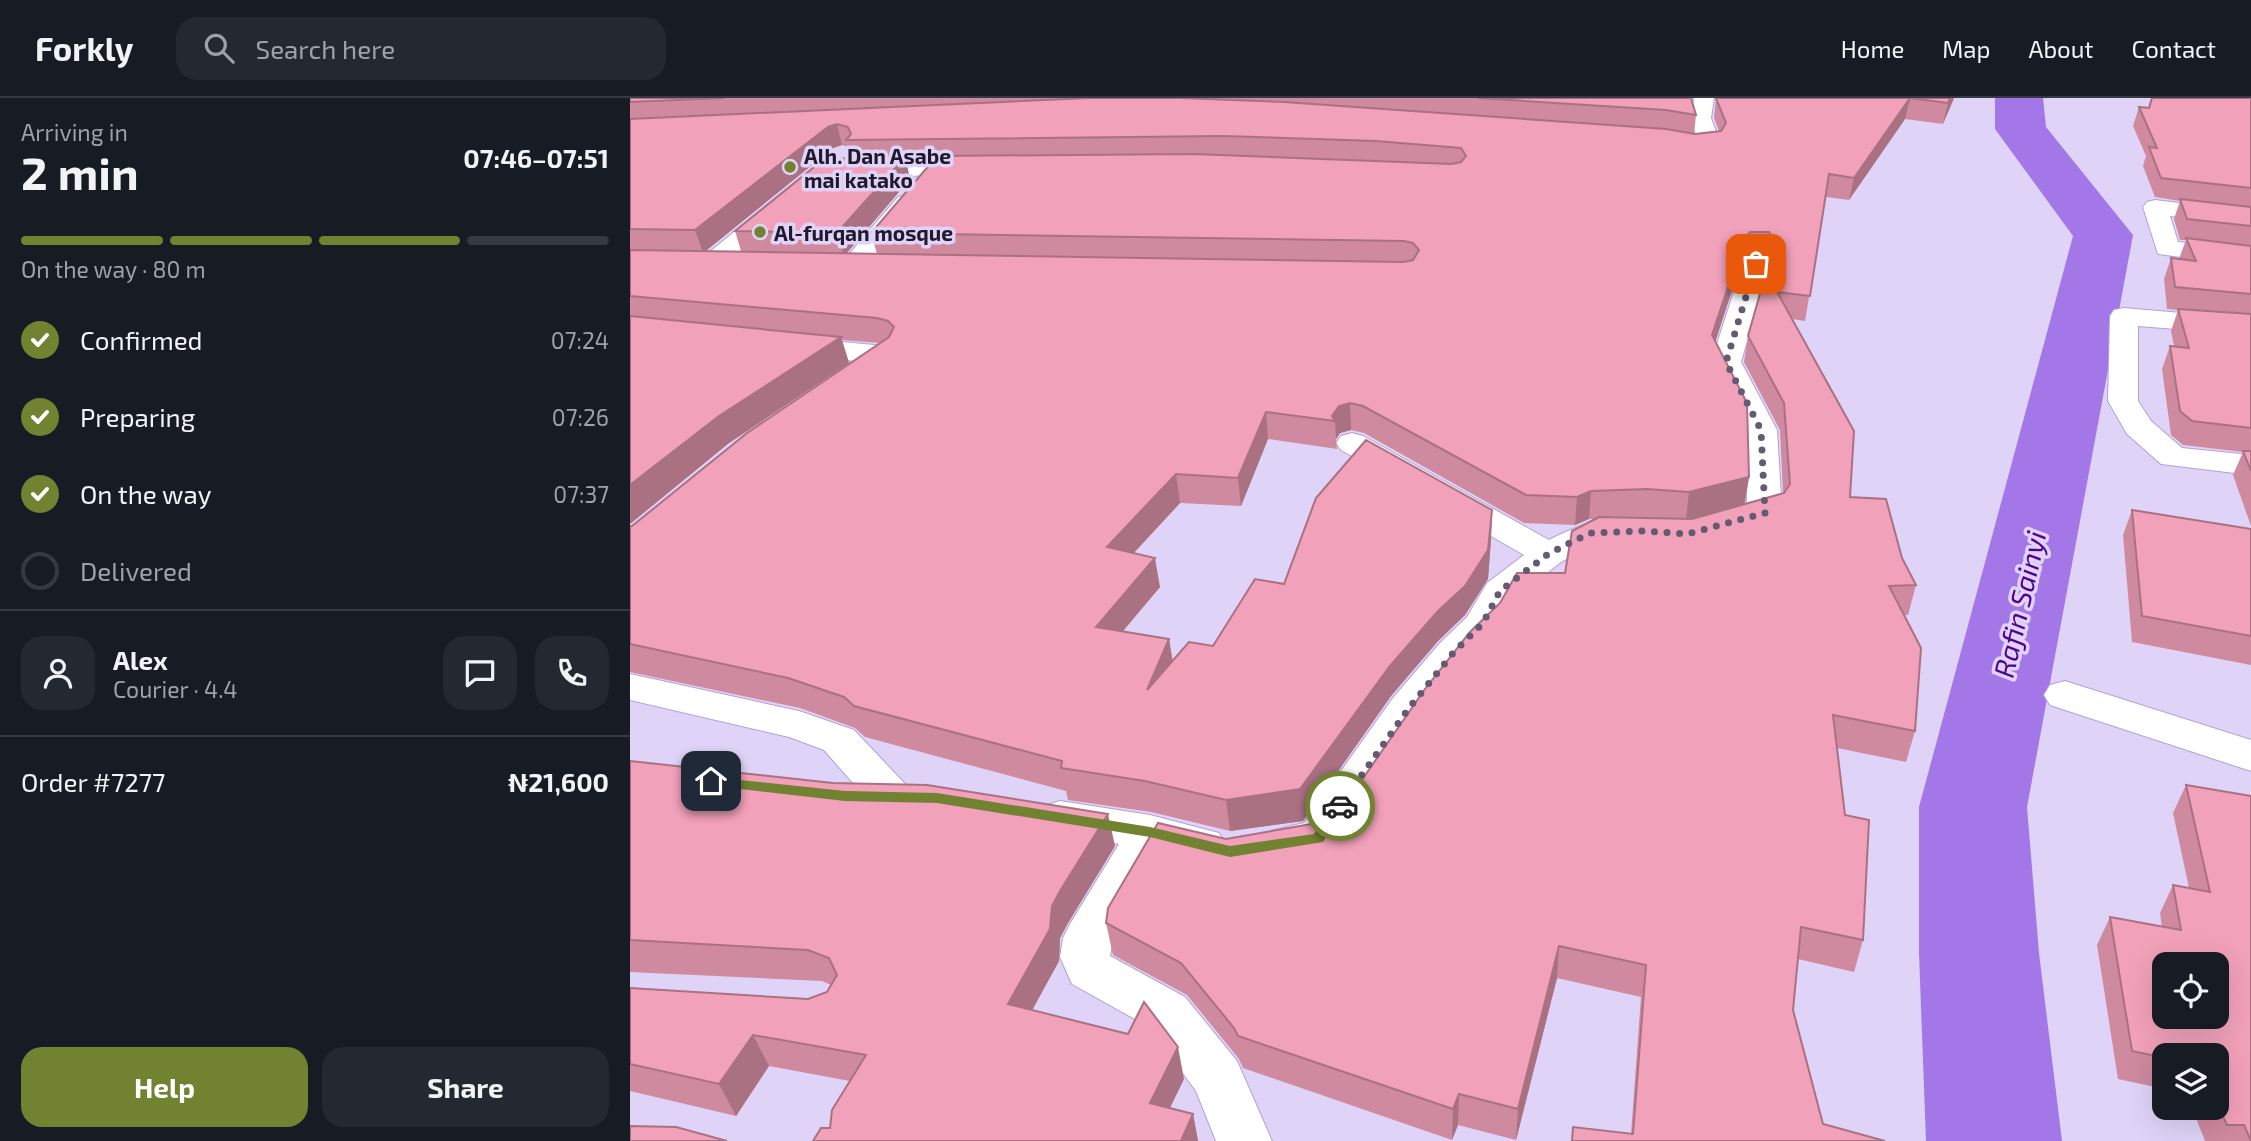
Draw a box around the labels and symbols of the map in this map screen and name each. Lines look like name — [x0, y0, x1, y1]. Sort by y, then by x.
place label: Alh. Dan Asabe mai katako — [804, 143, 951, 192]
marker: Alh. Dan Asabe mai katako — [782, 159, 798, 175]
place label: Al-furqan mosque — [774, 220, 953, 245]
marker: Al-furqan mosque — [752, 224, 768, 240]
pin — [1726, 234, 1786, 294]
water label: Rafin Sainyi — [1986, 527, 2052, 681]
pin — [681, 751, 741, 811]
courier — [1305, 771, 1375, 841]

